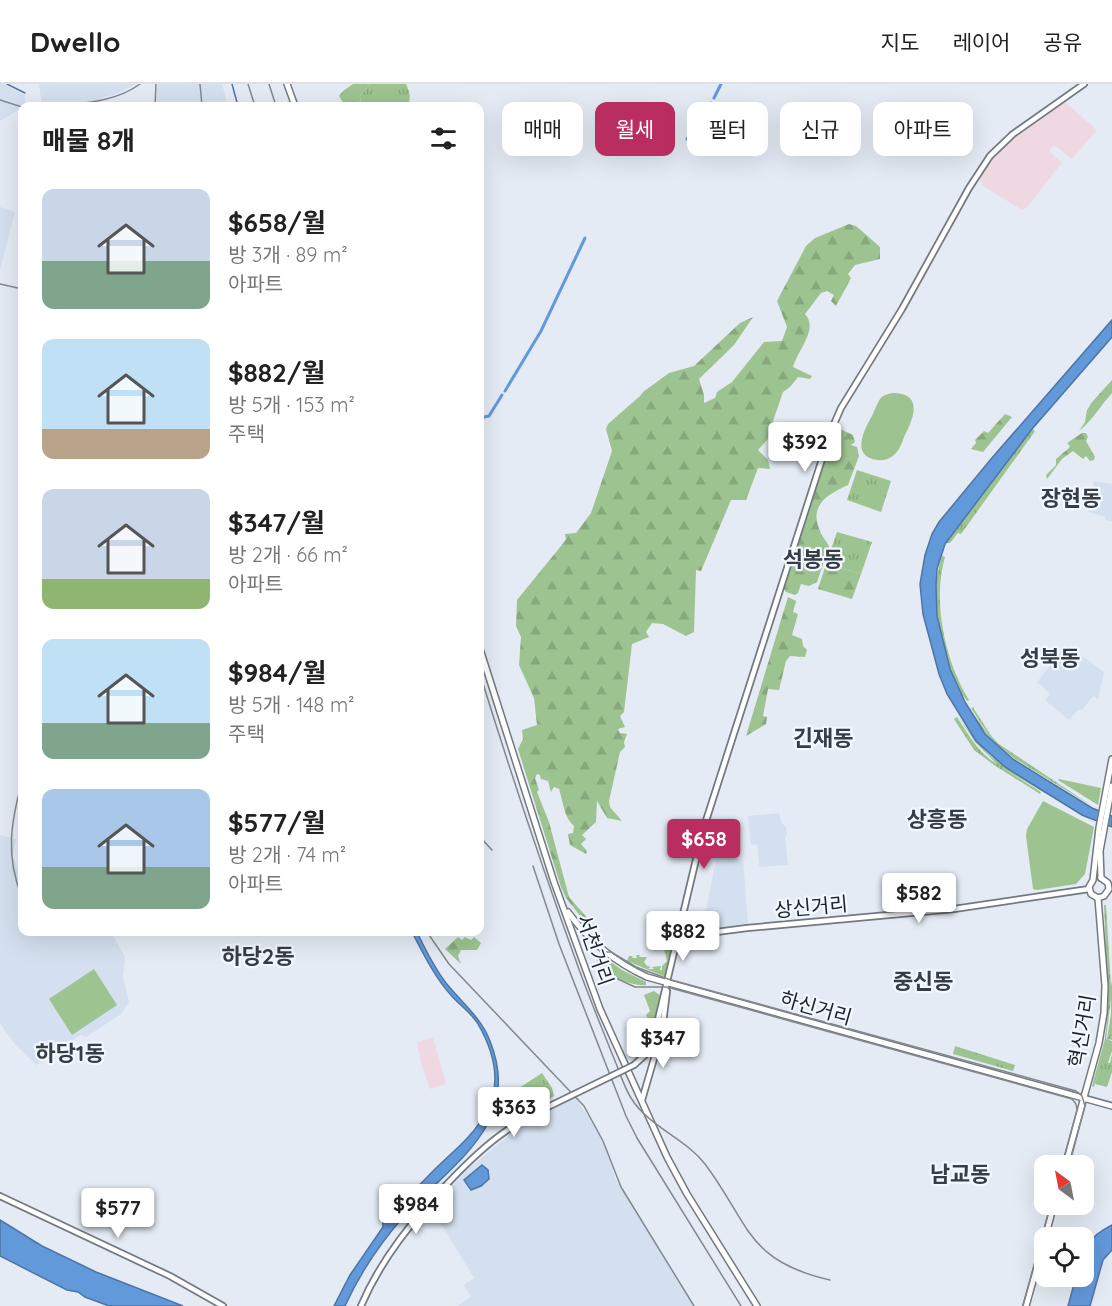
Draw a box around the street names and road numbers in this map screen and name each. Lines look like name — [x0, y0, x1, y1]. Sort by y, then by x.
street label: 상신거리 — [773, 891, 849, 922]
street label: 서천거리 — [572, 911, 619, 989]
street label: 하신거리 — [777, 985, 855, 1030]
street label: 혁신거리 — [1063, 992, 1100, 1069]

